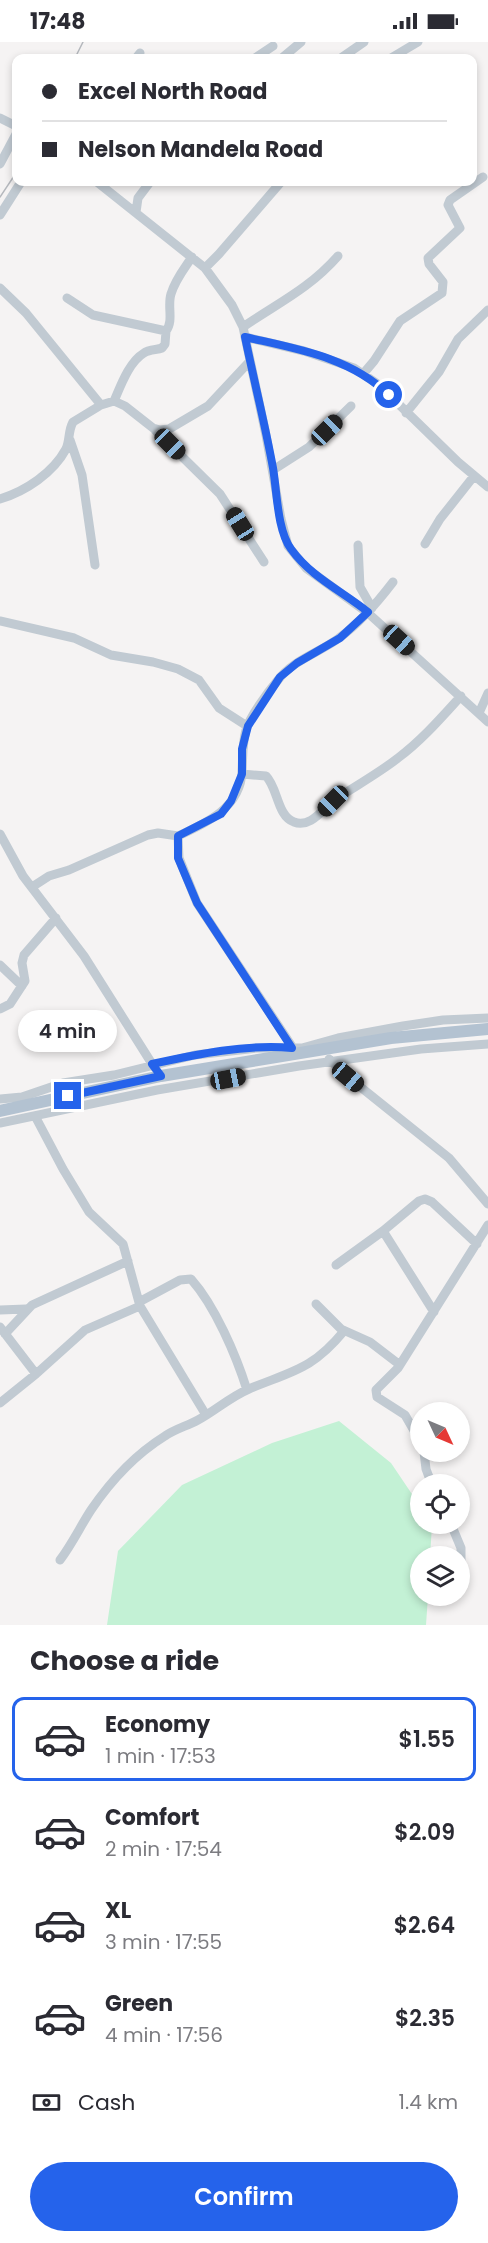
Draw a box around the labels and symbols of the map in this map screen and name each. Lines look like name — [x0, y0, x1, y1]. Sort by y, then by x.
route start — [375, 381, 402, 408]
car — [308, 411, 346, 449]
car — [151, 425, 189, 463]
car — [223, 504, 257, 544]
car — [380, 621, 418, 659]
car — [314, 782, 352, 820]
callout: 4 min — [19, 1009, 118, 1051]
car — [328, 1059, 368, 1095]
car — [209, 1067, 247, 1091]
route end — [54, 1082, 81, 1109]
north arrow — [410, 1402, 470, 1462]

